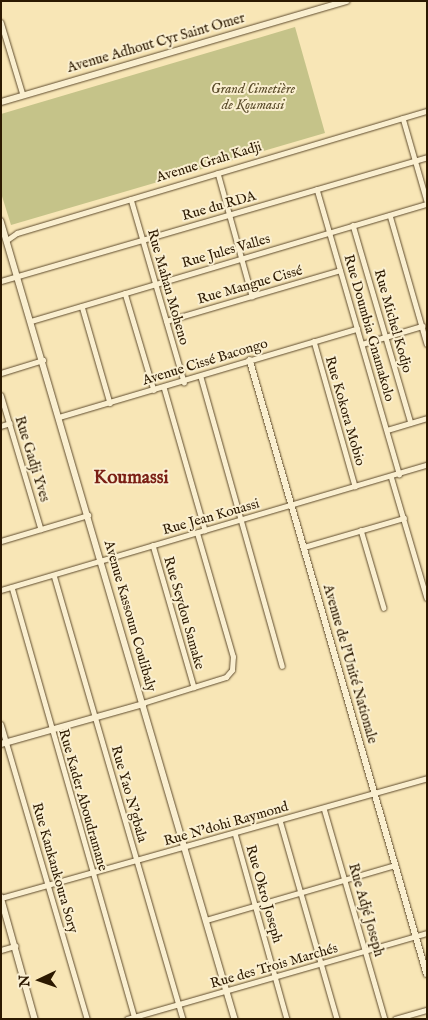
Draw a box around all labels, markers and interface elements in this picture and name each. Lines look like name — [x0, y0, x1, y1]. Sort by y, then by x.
street label: Avenue Adhout Cyr Saint Omer — [65, 10, 247, 76]
park label: Grand Cimetière de Koumassi — [211, 81, 295, 114]
street label: Avenue Grah Kadji — [154, 138, 264, 186]
street label: Rue du RDA — [180, 187, 258, 225]
street label: Rue Mahan Moheno — [143, 227, 193, 347]
street label: Rue Jules Valles — [180, 230, 272, 272]
street label: Rue Doumbia Gnamakolo — [340, 253, 398, 403]
street label: Rue Mangue Cissé — [196, 262, 304, 308]
street label: Rue Michel Kodjo — [370, 267, 416, 375]
street label: Avenue Cissé Bacongo — [140, 335, 270, 389]
street label: Rue Kokora Mobio — [321, 354, 369, 468]
street label: Rue Gadji Yves — [11, 414, 53, 504]
district label: Koumassi — [93, 468, 169, 490]
street label: Rue Jean Kouassi — [161, 495, 261, 539]
street label: Avenue Kassoum Coulibaly — [100, 538, 160, 694]
street label: Rue Seydou Samake — [160, 555, 208, 671]
street label: Avenue de l'Unité Nationale — [319, 582, 381, 746]
street label: Rue Kader Aboudramane — [55, 727, 111, 873]
street label: Rue Yao N'gbala — [107, 744, 151, 844]
street label: Rue N'dohi Raymond — [162, 798, 290, 850]
street label: Rue Kankankoura Sory — [28, 801, 82, 935]
street label: Rue Okro Joseph — [242, 843, 286, 945]
street label: Rue Adjé Joseph — [345, 861, 387, 959]
street label: Rue des Trois Marchés — [208, 940, 340, 992]
north arrow — [15, 955, 65, 1005]
text: N — [16, 974, 34, 987]

